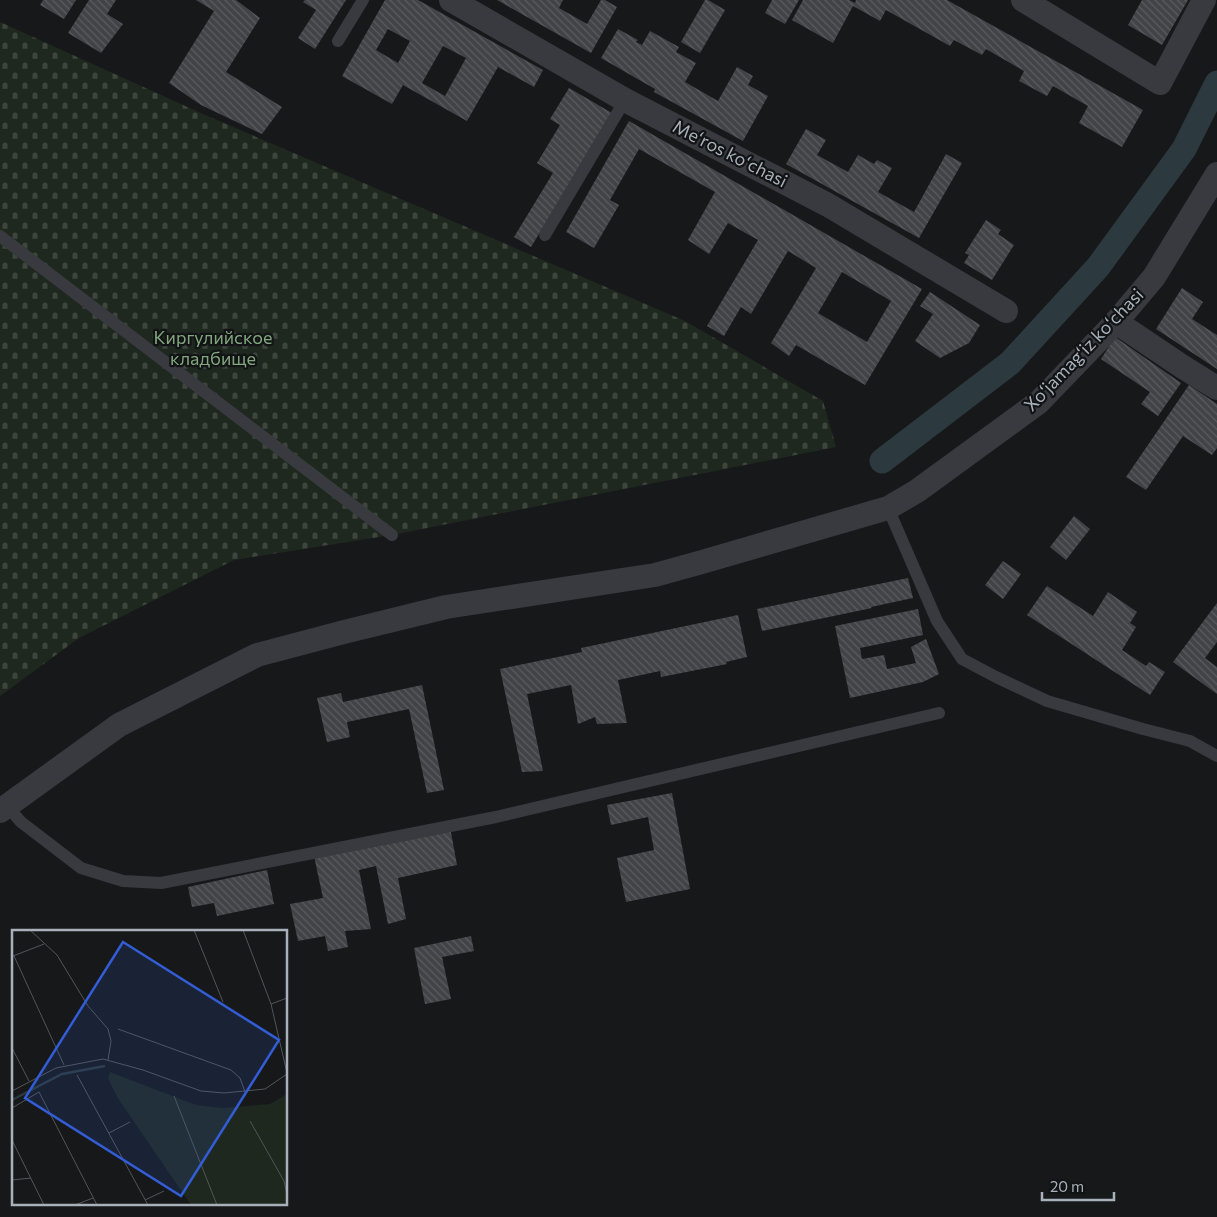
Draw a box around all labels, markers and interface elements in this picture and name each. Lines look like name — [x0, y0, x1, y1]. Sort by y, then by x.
street label: Meʻros koʻchasi — [670, 115, 791, 191]
street label: Xoʻjamagʻiz koʻchasi — [1019, 283, 1148, 415]
park label: Киргулийское кладбище — [154, 326, 272, 369]
inset map — [12, 930, 288, 1204]
scale bar — [1042, 1170, 1114, 1202]
text: 20 m — [1050, 1177, 1084, 1195]

